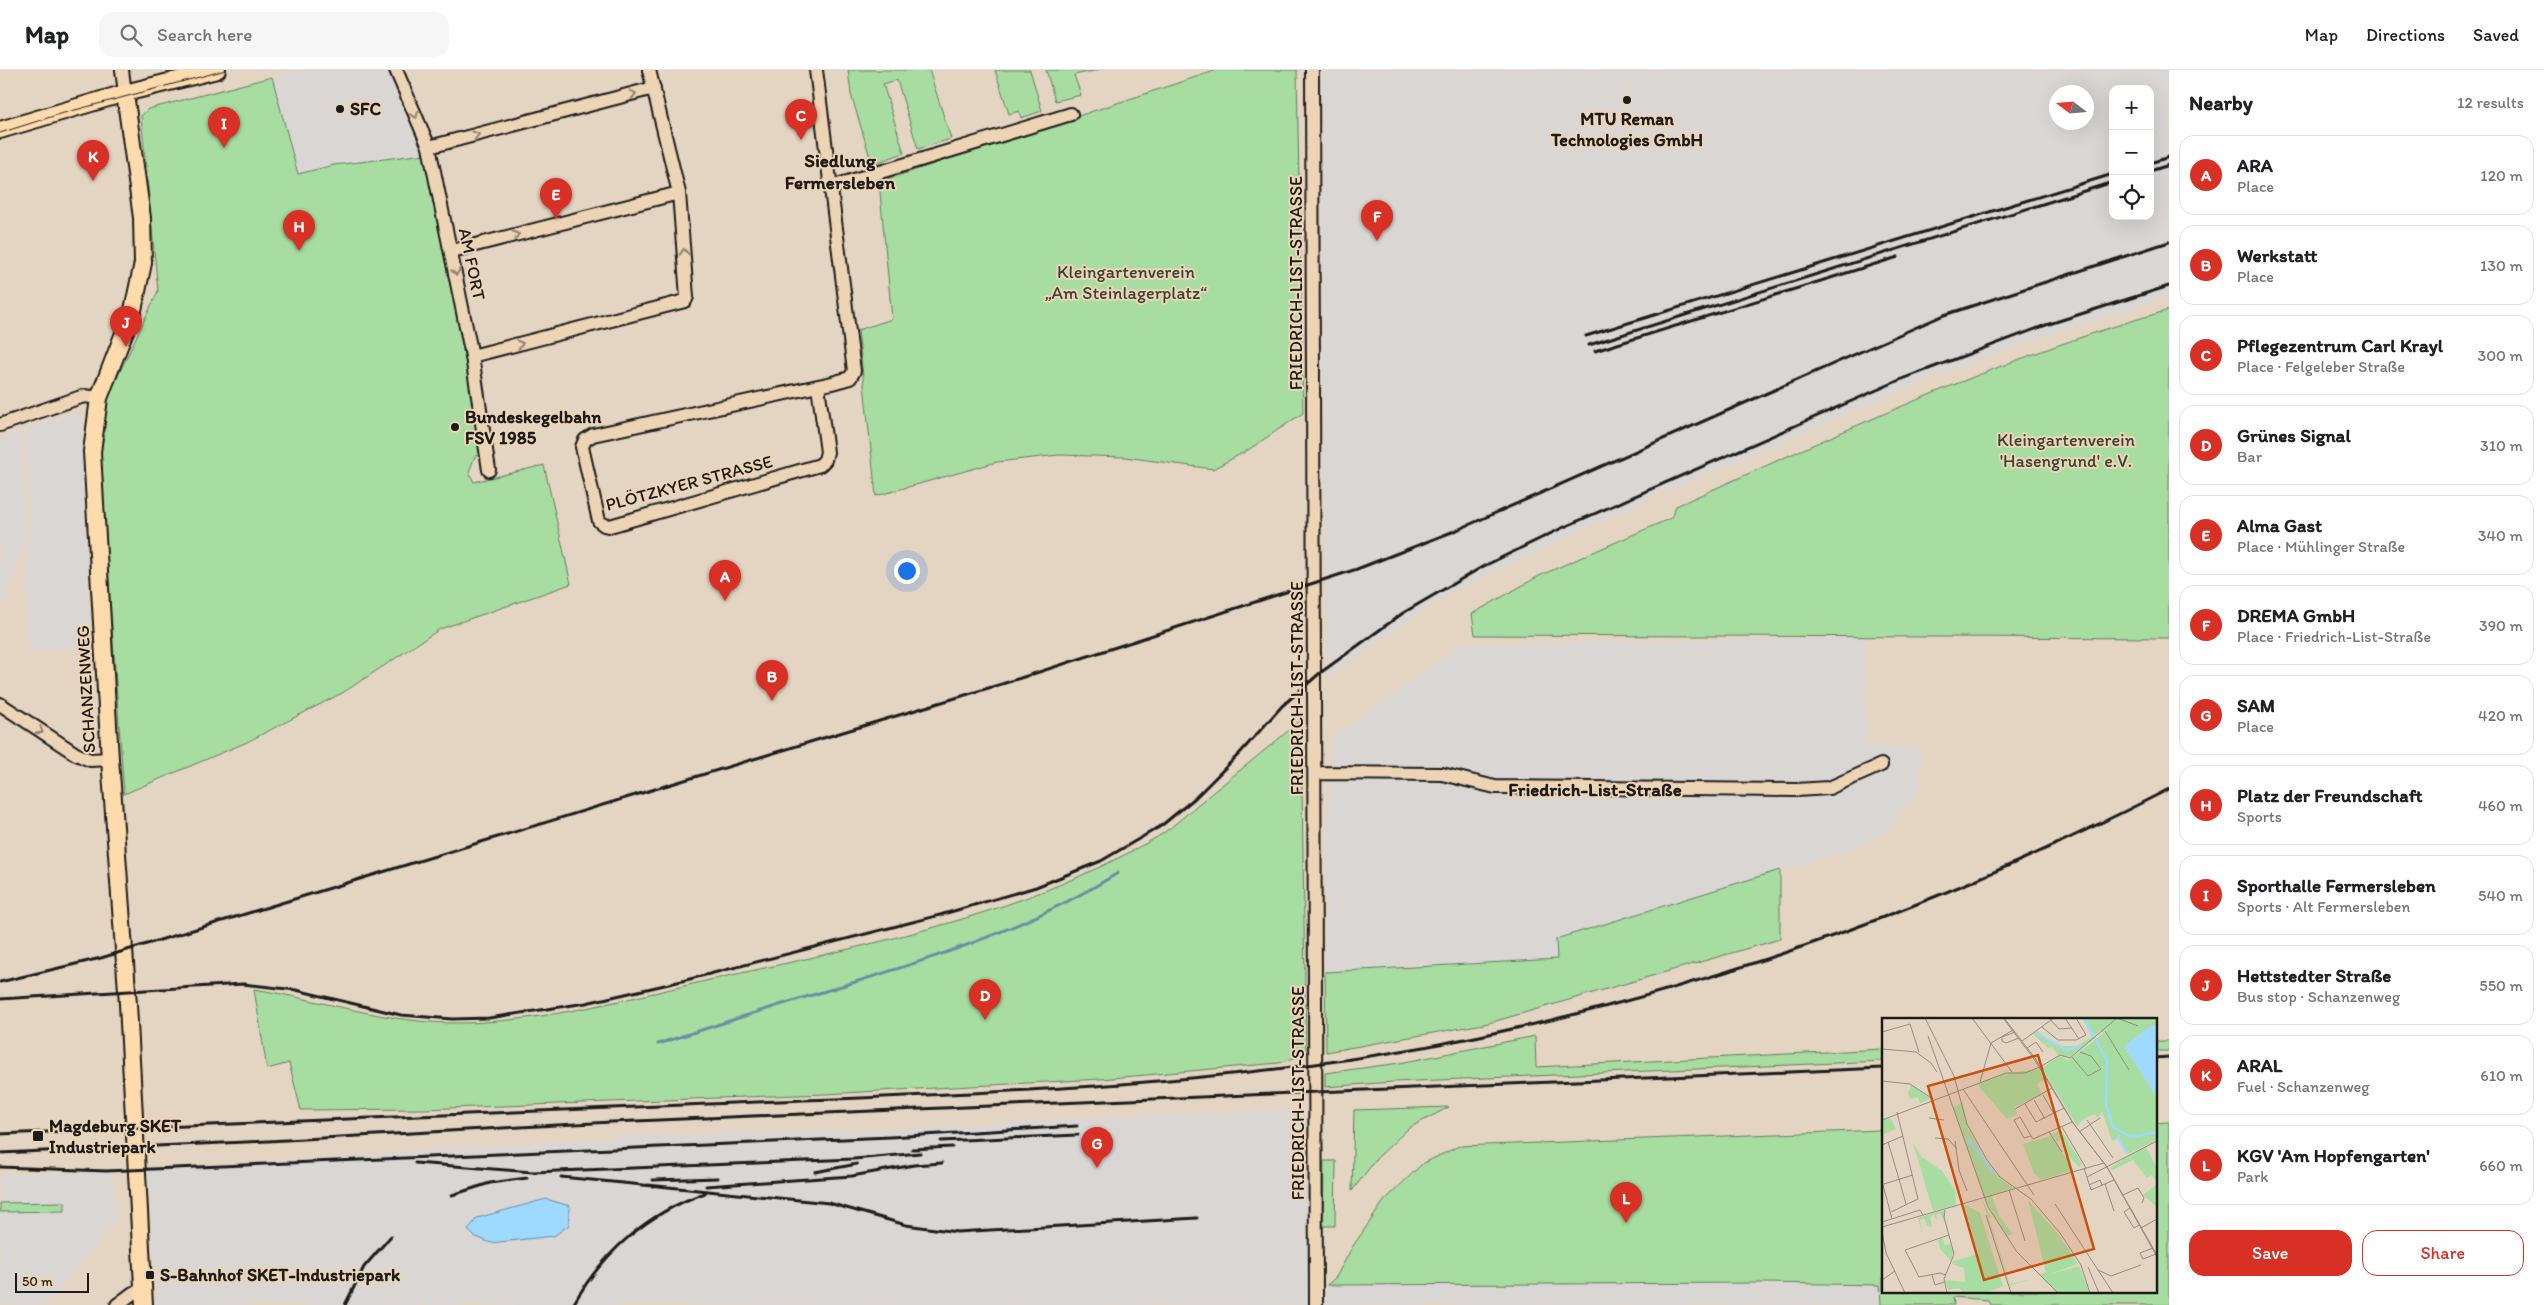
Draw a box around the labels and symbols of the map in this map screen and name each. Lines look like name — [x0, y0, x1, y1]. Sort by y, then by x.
north arrow — [2049, 85, 2094, 130]
one-way arrow — [628, 89, 637, 99]
marker: MTU Reman Technologies GmbH — [1621, 94, 1633, 106]
place label: SFC — [350, 98, 381, 120]
pin: C — [785, 99, 817, 140]
marker: SFC — [334, 103, 346, 115]
pin: I — [208, 107, 240, 148]
place label: MTU Reman Technologies GmbH — [1550, 108, 1703, 151]
one-way arrow — [409, 110, 419, 119]
one-way arrow — [471, 130, 480, 141]
pin: K — [77, 140, 109, 181]
district label: Siedlung Fermersleben — [785, 149, 895, 194]
street label: FRIEDRICH-LIST-STRASSE — [1285, 176, 1307, 390]
pin: E — [540, 178, 572, 219]
pin: F — [1361, 200, 1393, 241]
pin: H — [283, 210, 315, 251]
street label: AM FORT — [454, 226, 490, 302]
one-way arrow — [511, 230, 519, 240]
one-way arrow — [678, 248, 689, 256]
park label: Kleingartenverein „Am Steinlagerplatz“ — [1045, 261, 1207, 304]
one-way arrow — [450, 267, 461, 276]
pin: J — [110, 306, 142, 347]
one-way arrow — [515, 340, 523, 350]
place label: Bundeskegelbahn FSV 1985 — [465, 406, 602, 449]
marker: Bundeskegelbahn FSV 1985 — [449, 421, 461, 433]
park label: Kleingartenverein 'Hasengrund' e.V. — [1997, 429, 2135, 472]
street label: PLÖTZKYER STRASSE — [603, 450, 775, 516]
your location — [894, 558, 920, 584]
pin: A — [709, 560, 741, 601]
street label: FRIEDRICH-LIST-STRASSE — [1286, 581, 1308, 795]
street label: SCHANZENWEG — [72, 624, 100, 754]
pin: B — [756, 660, 788, 701]
one-way arrow — [35, 725, 44, 734]
district label: Friedrich-List-Straße — [1508, 778, 1682, 801]
pin: D — [969, 979, 1001, 1020]
street label: FRIEDRICH-LIST-STRASSE — [1287, 986, 1309, 1200]
inset map — [1882, 1018, 2156, 1292]
place label: Magdeburg SKET Industriepark — [49, 1115, 182, 1158]
pin: G — [1081, 1127, 1113, 1168]
marker: Magdeburg SKET Industriepark — [31, 1129, 45, 1143]
pin: L — [1610, 1182, 1642, 1223]
place label: S-Bahnhof SKET-Industriepark — [160, 1264, 401, 1286]
marker: S-Bahnhof SKET-Industriepark — [144, 1269, 156, 1281]
scale bar — [15, 1270, 89, 1293]

